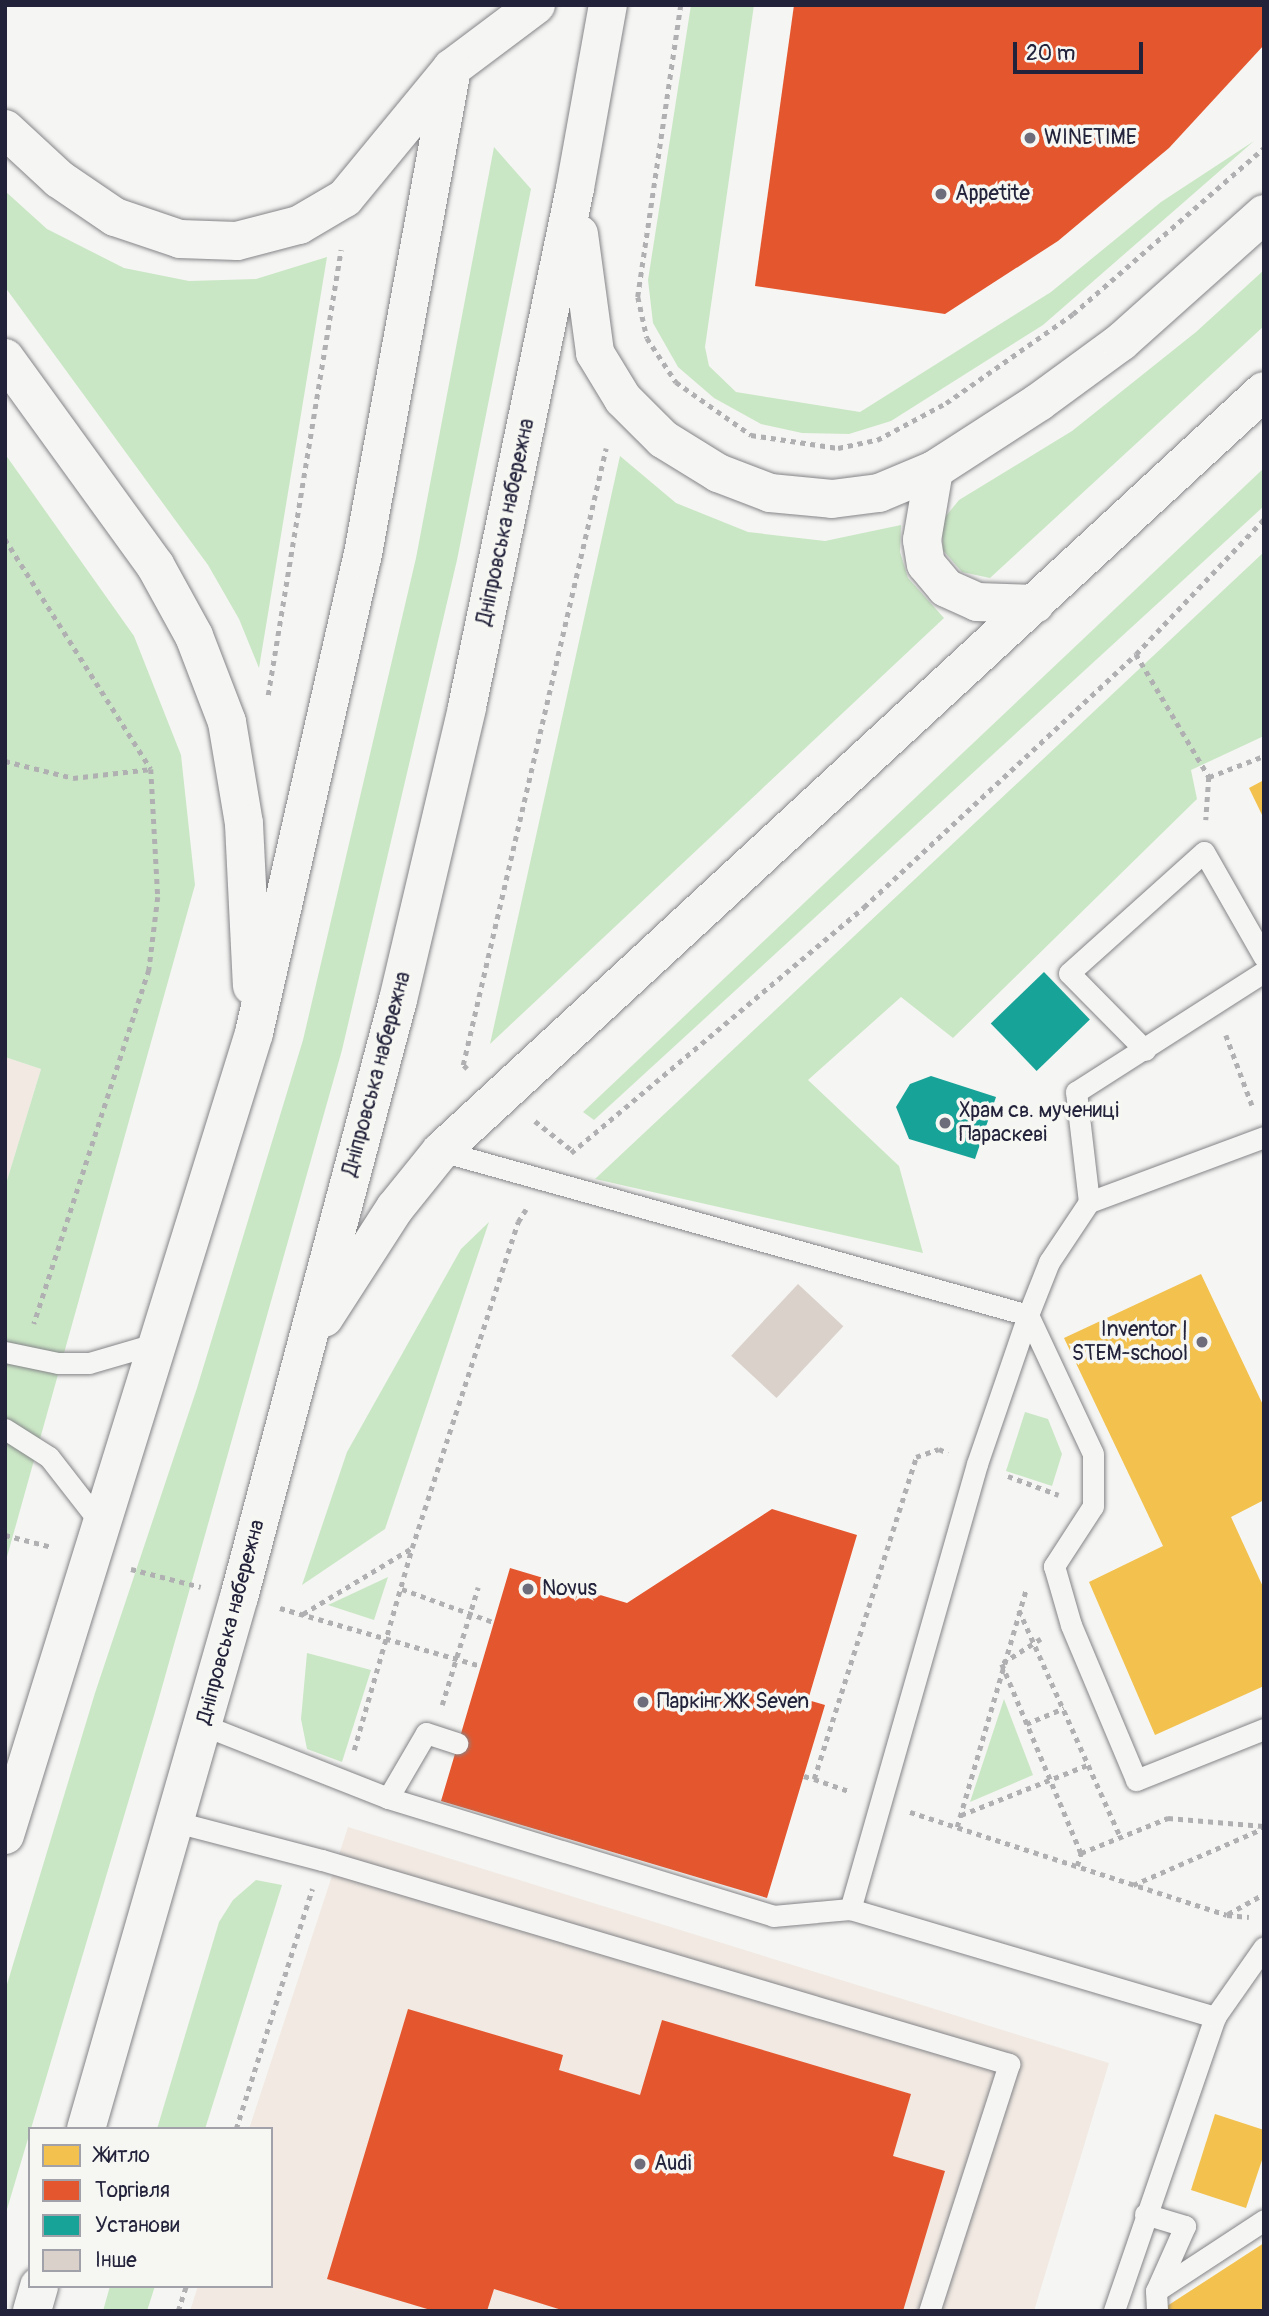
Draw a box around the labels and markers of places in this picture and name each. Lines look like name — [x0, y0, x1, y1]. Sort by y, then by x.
place label: WINETIME — [1044, 125, 1137, 151]
marker: WINETIME — [1022, 130, 1038, 146]
place label: Appetite — [955, 181, 1030, 207]
marker: Appetite — [933, 186, 949, 202]
place label: Храм св. мучениці Параскеві — [959, 1098, 1119, 1148]
marker: Храм св. мучениці Параскеві — [937, 1115, 953, 1131]
place label: Inventor | STEM-school — [1072, 1317, 1188, 1367]
marker: Inventor | STEM-school — [1194, 1334, 1210, 1350]
place label: Novus — [542, 1576, 597, 1602]
marker: Novus — [520, 1581, 536, 1597]
place label: Паркінг ЖК Seven — [657, 1689, 809, 1715]
marker: Паркінг ЖК Seven — [635, 1694, 651, 1710]
place label: Audi — [654, 2151, 691, 2177]
marker: Audi — [632, 2156, 648, 2172]

